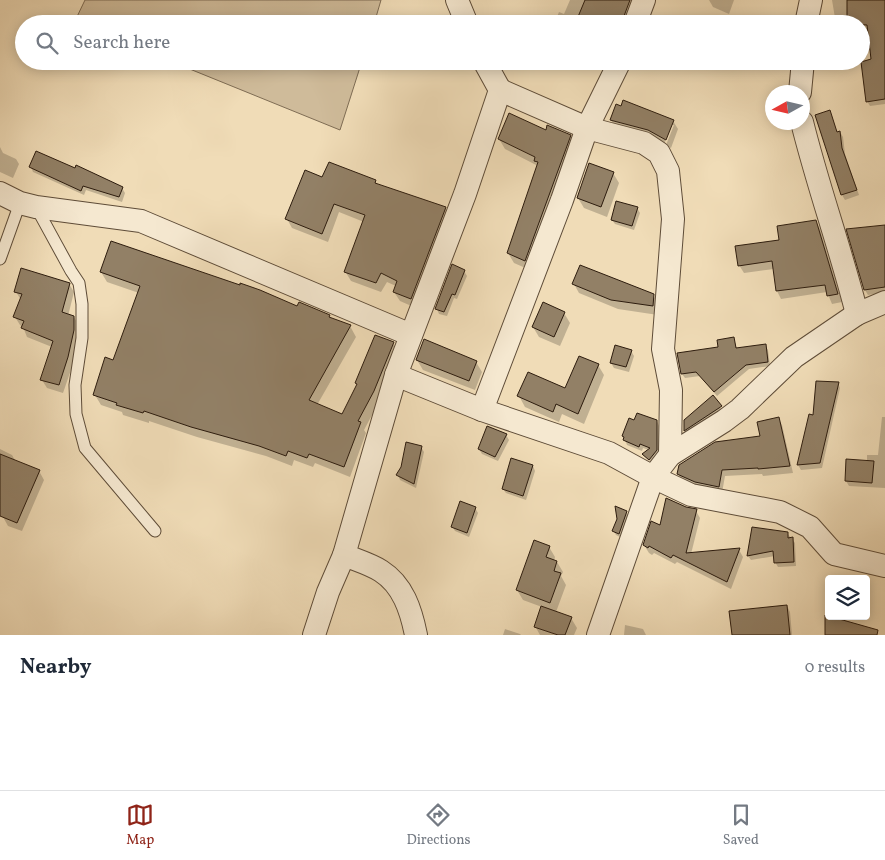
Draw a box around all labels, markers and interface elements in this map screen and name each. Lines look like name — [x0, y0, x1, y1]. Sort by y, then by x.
search box — [15, 15, 870, 70]
icon: search — [33, 29, 61, 57]
text: Search here — [73, 30, 170, 56]
north arrow — [765, 85, 810, 130]
map controls — [825, 575, 870, 620]
button: layers — [825, 575, 870, 620]
text: Nearby — [20, 653, 91, 682]
text: 0 results — [805, 657, 865, 679]
tab: Map — [126, 801, 154, 850]
tab: Directions — [406, 801, 471, 850]
tab: Saved — [723, 801, 759, 850]

